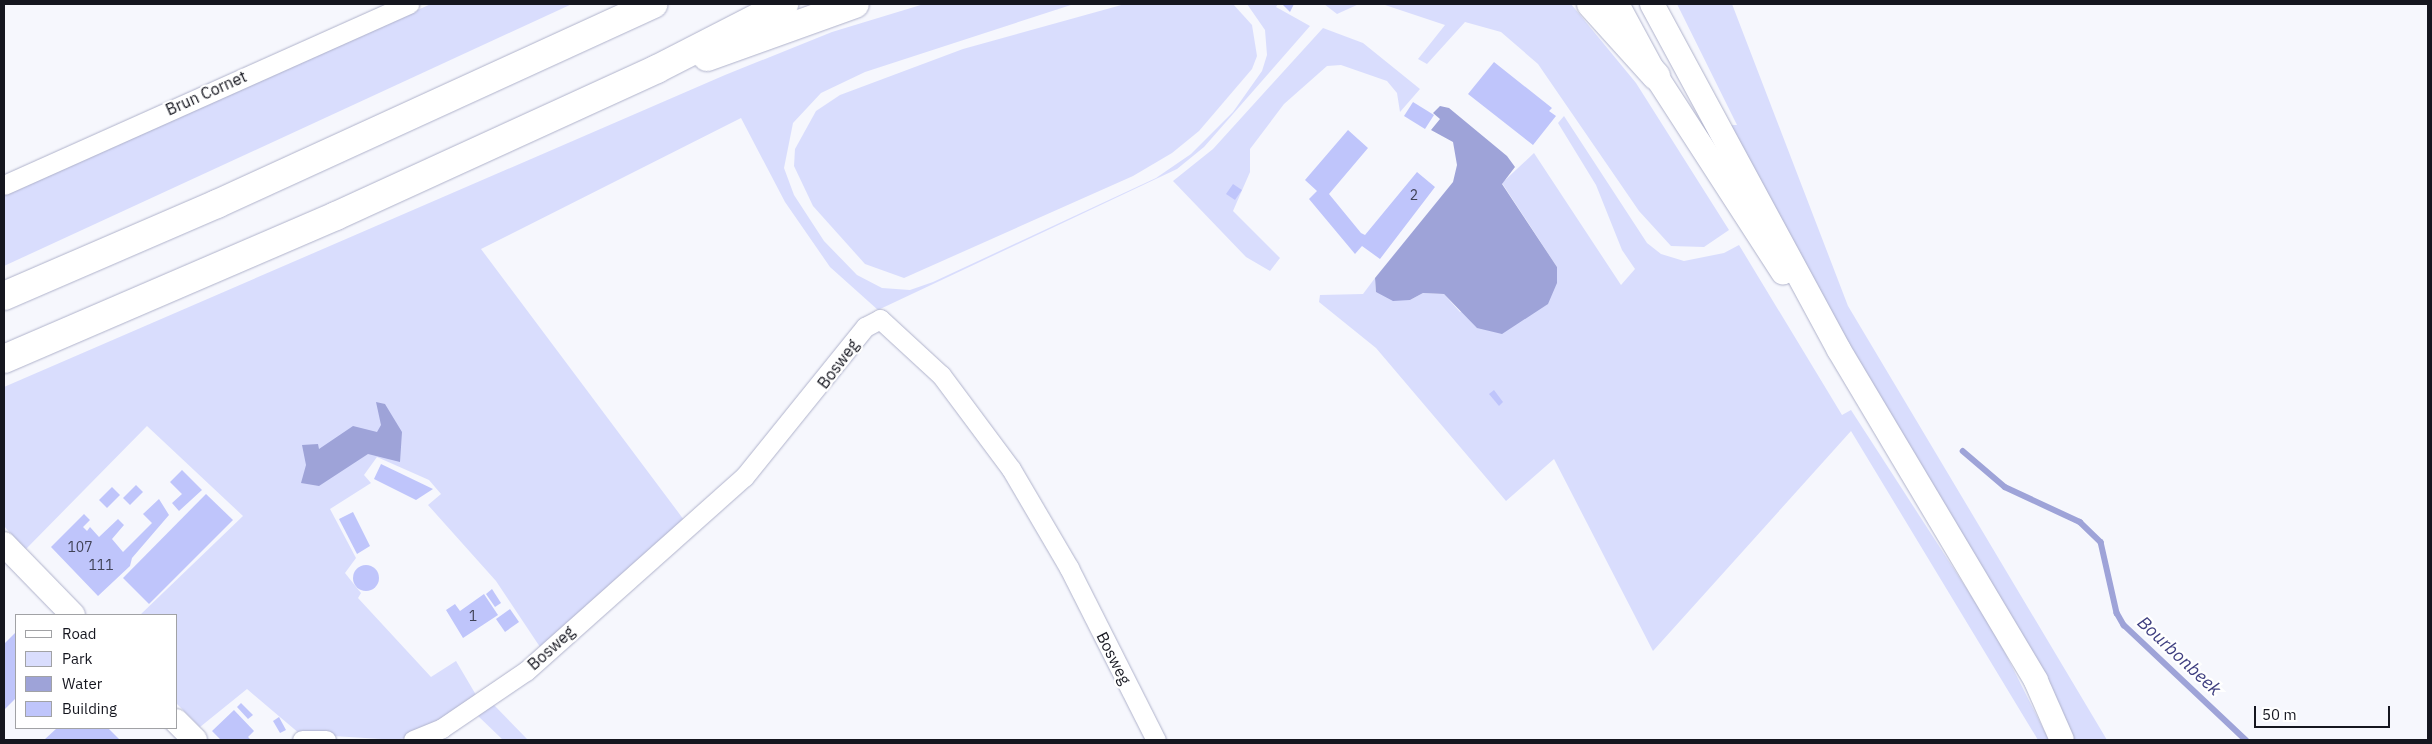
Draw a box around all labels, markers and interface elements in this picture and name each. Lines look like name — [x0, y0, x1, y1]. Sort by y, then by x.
street label: Brun Cornet — [163, 67, 249, 119]
house number: 2 — [1410, 187, 1418, 203]
street label: Bosweg — [813, 336, 863, 392]
house number: 107 — [67, 539, 93, 555]
house number: 111 — [88, 557, 114, 573]
house number: 1 — [469, 608, 477, 624]
water label: Bourbonbeek — [2133, 612, 2225, 700]
legend — [15, 614, 178, 729]
street label: Bosweg — [524, 622, 578, 674]
text: Road — [62, 624, 97, 643]
street label: Bosweg — [1093, 628, 1135, 688]
text: Park — [62, 649, 92, 668]
text: Water — [62, 674, 102, 693]
scale bar — [2257, 696, 2393, 728]
text: Building — [62, 699, 117, 718]
text: 50 m — [2262, 705, 2297, 724]

